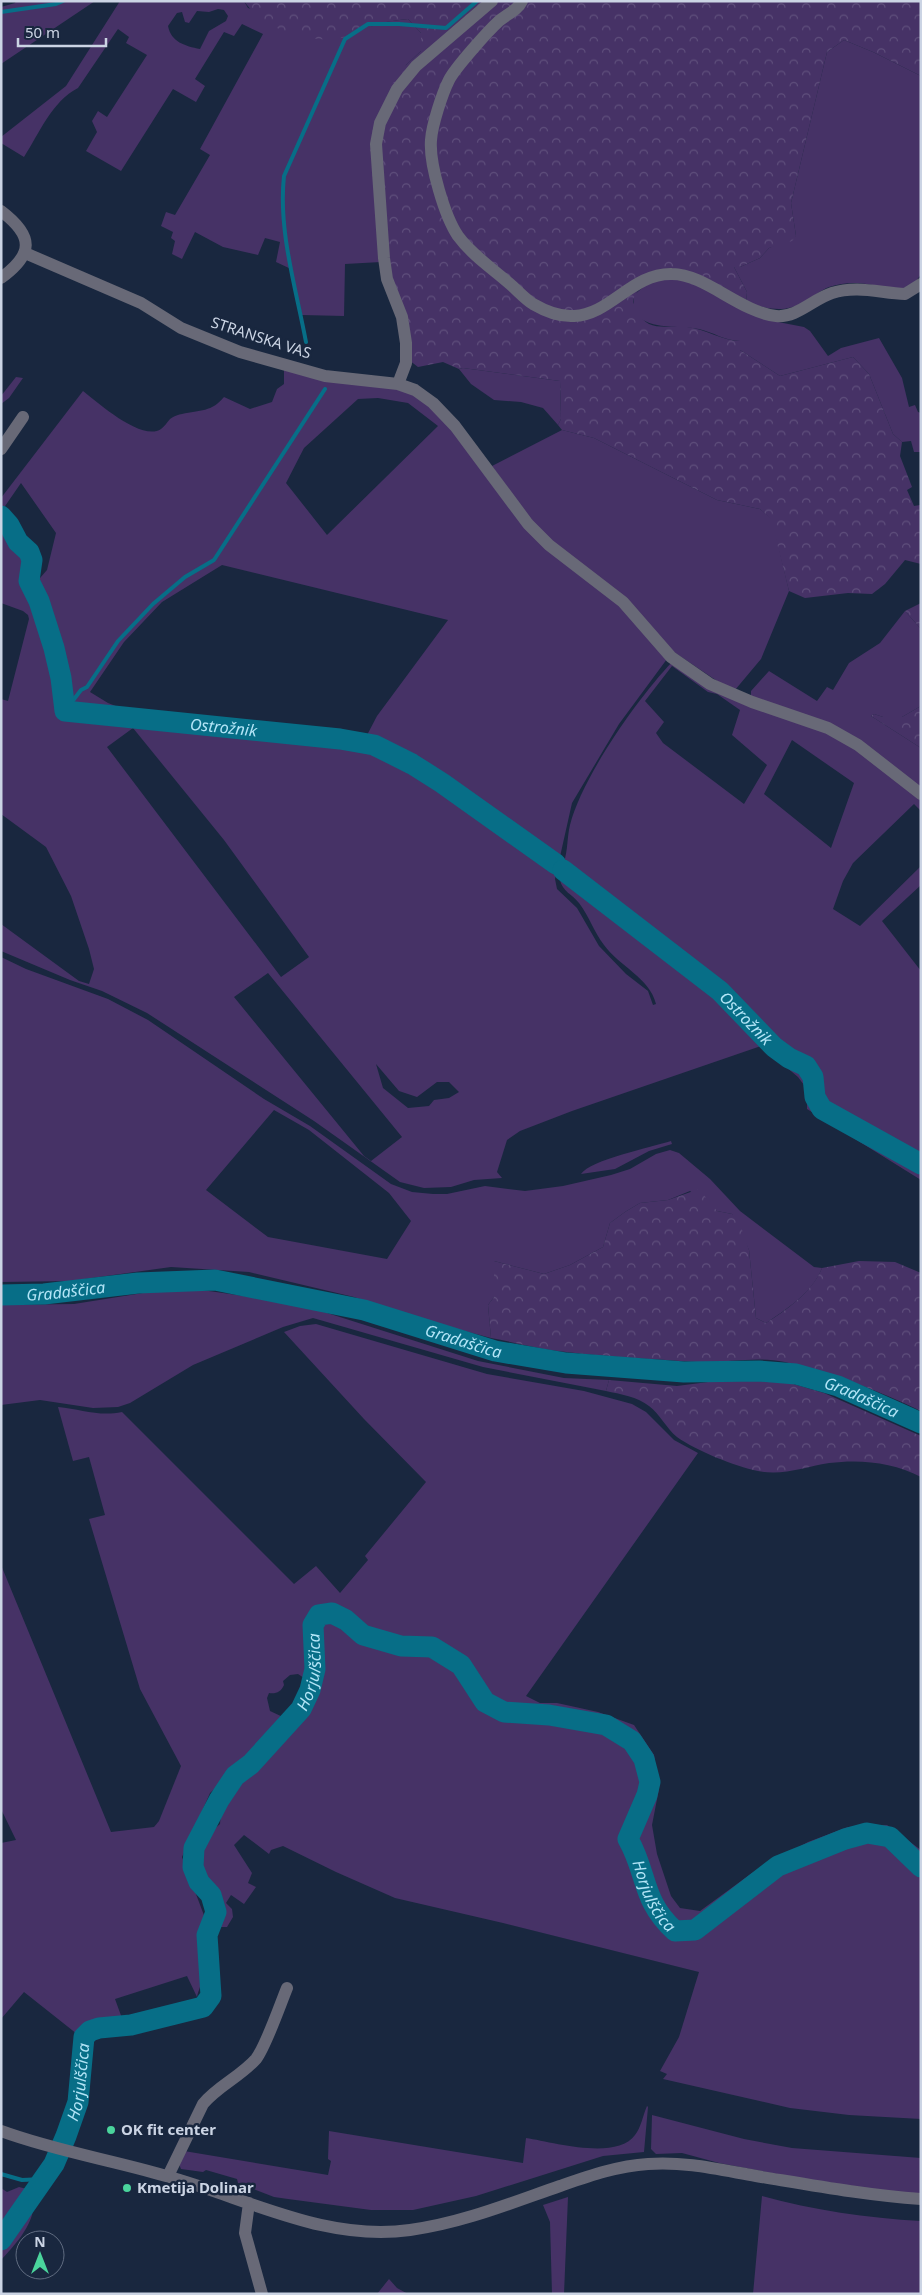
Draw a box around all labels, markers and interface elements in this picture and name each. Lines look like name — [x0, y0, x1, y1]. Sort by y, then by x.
scale bar — [18, 15, 105, 47]
text: 50 m — [25, 22, 60, 42]
street label: STRANSKA VAS — [209, 311, 314, 363]
water label: Ostrožnik — [189, 713, 259, 742]
water label: Ostrožnik — [715, 986, 778, 1051]
water label: Gradaščica — [26, 1276, 106, 1305]
water label: Gradaščica — [423, 1319, 503, 1363]
water label: Gradaščica — [822, 1372, 902, 1423]
water label: Horjulščica — [291, 1633, 326, 1714]
water label: Horjulščica — [627, 1857, 681, 1937]
water label: Horjulščica — [61, 2042, 94, 2124]
place label: OK fit center — [121, 2119, 216, 2139]
marker: OK fit center — [105, 2124, 117, 2136]
place label: Kmetija Dolinar — [137, 2177, 254, 2197]
marker: Kmetija Dolinar — [121, 2182, 133, 2194]
north arrow — [15, 2230, 65, 2280]
text: N — [34, 2232, 46, 2251]

